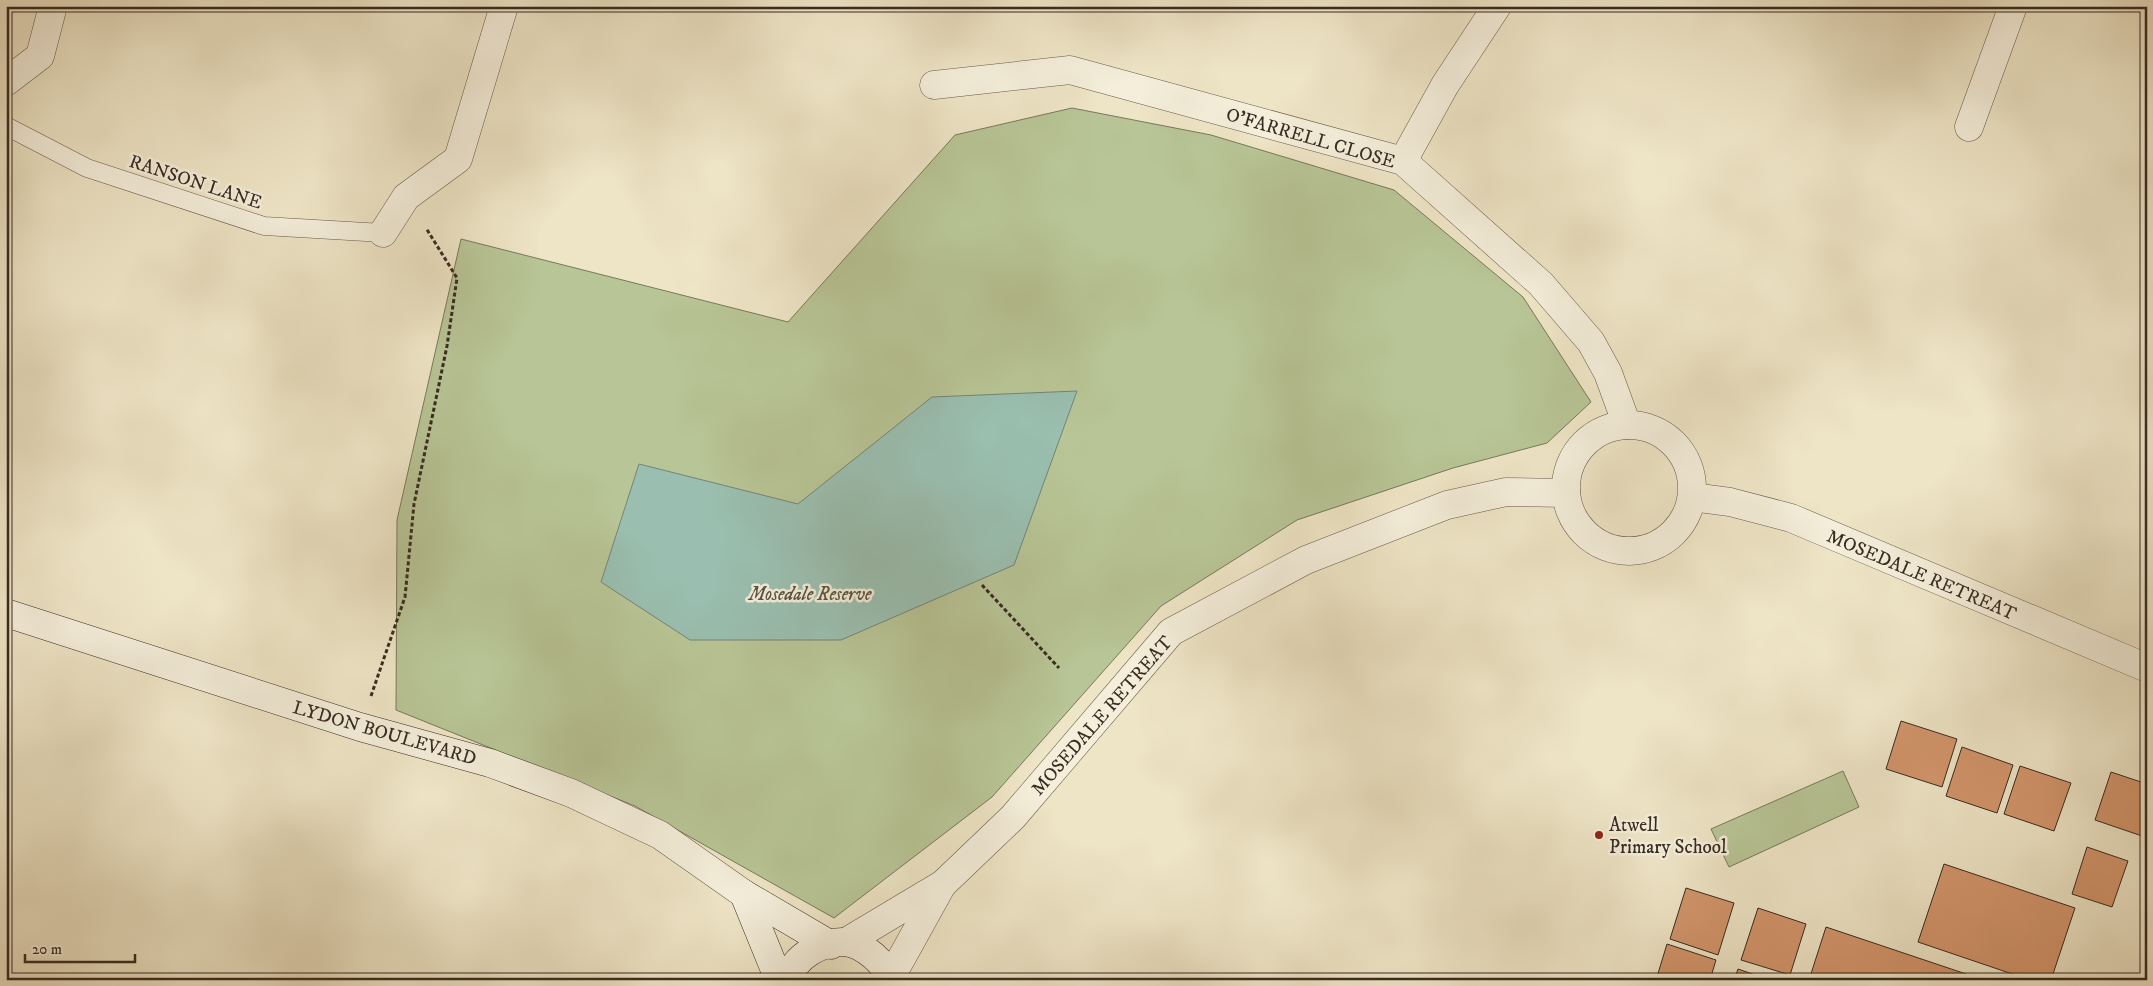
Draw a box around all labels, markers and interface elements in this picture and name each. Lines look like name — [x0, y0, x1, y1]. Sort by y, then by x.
street label: O'FARRELL CLOSE — [1223, 103, 1398, 174]
street label: RANSON LANE — [126, 150, 265, 215]
street label: MOSEDALE RETREAT — [1823, 525, 2020, 626]
park label: Mosedale Reserve — [747, 583, 872, 606]
street label: MOSEDALE RETREAT — [1027, 631, 1178, 800]
street label: LYDON BOULEVARD — [290, 696, 479, 771]
place label: Atwell Primary School — [1609, 814, 1727, 859]
marker: Atwell Primary School — [1593, 829, 1605, 841]
scale bar — [25, 931, 135, 963]
text: 20 m — [32, 940, 62, 959]

